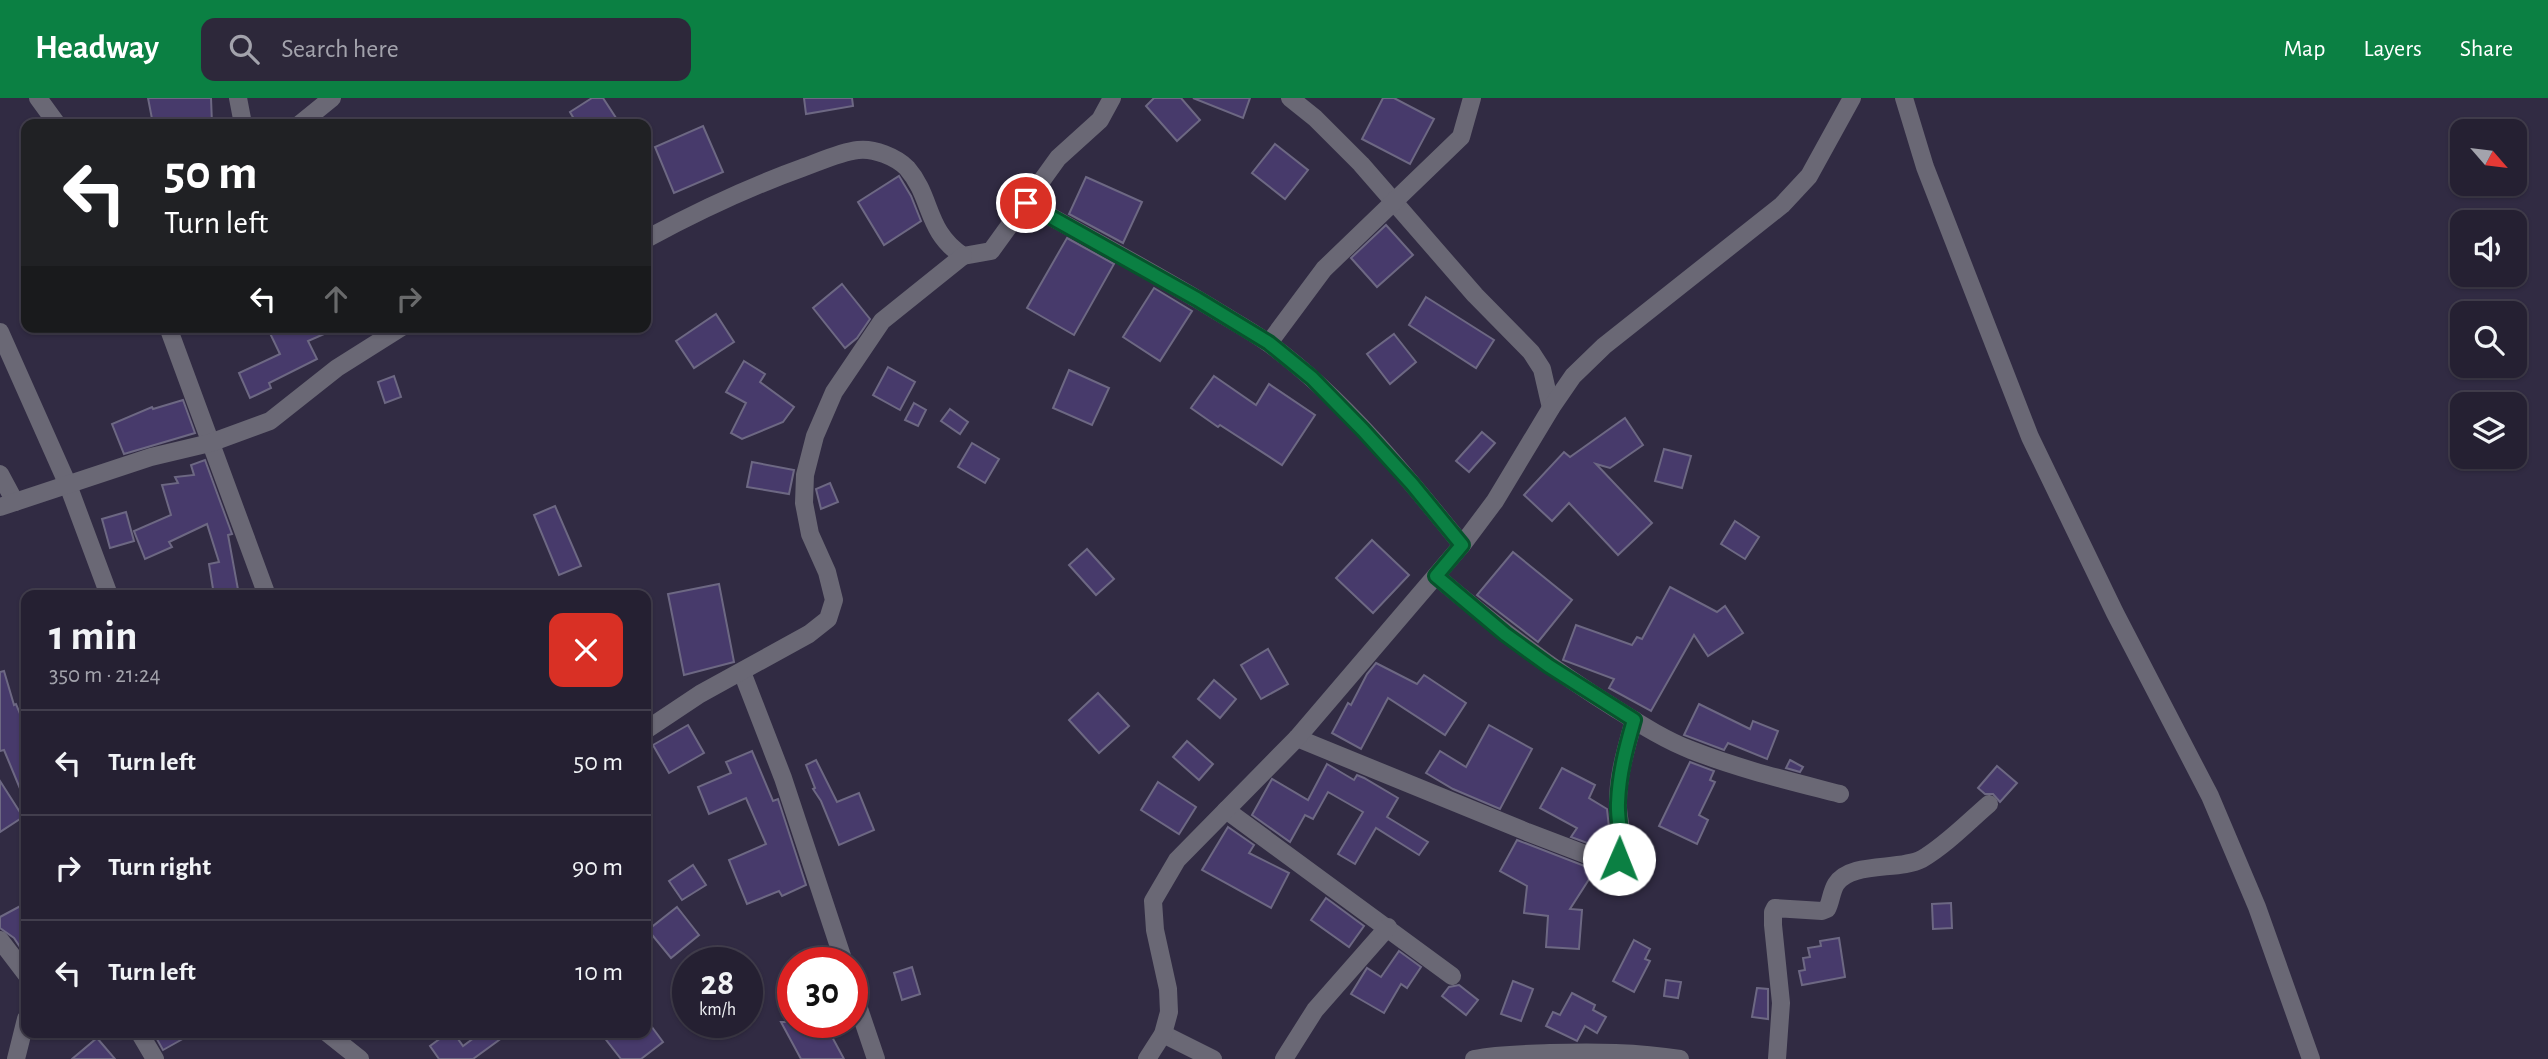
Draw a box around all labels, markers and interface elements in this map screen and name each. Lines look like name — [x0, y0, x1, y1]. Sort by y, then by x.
search box — [201, 18, 691, 81]
icon: search — [225, 30, 263, 68]
text: Headway — [35, 32, 159, 65]
text: Search here — [281, 36, 399, 62]
text: Map — [2283, 37, 2325, 61]
text: Layers — [2363, 37, 2422, 61]
text: Share — [2460, 37, 2513, 61]
north arrow — [2450, 119, 2527, 196]
map controls — [2450, 119, 2527, 469]
icon: left — [49, 147, 140, 238]
text: 50 m — [164, 149, 258, 198]
pin — [996, 173, 1056, 233]
icon: arrive — [1007, 184, 1045, 222]
text: Turn left — [164, 207, 268, 239]
button: sound — [2450, 210, 2527, 287]
icon: left — [244, 280, 282, 318]
icon: ahead — [317, 280, 355, 318]
icon: right — [390, 280, 428, 318]
button: search — [2450, 301, 2527, 378]
button: layers — [2450, 392, 2527, 469]
button: close — [549, 613, 623, 687]
text: 1 min — [49, 615, 138, 657]
text: 350 m · 21:24 — [49, 664, 160, 687]
icon: left — [49, 744, 87, 782]
text: Turn left — [108, 749, 196, 775]
text: 50 m — [573, 749, 623, 775]
position arrow — [1582, 822, 1656, 896]
icon: right — [49, 849, 87, 887]
text: Turn right — [108, 854, 211, 880]
text: 90 m — [572, 854, 623, 880]
speed limit sign: 30 — [777, 947, 868, 1038]
icon: left — [49, 954, 87, 992]
text: Turn left — [108, 959, 196, 985]
text: 10 m — [575, 959, 623, 985]
text: 28 — [701, 966, 734, 1001]
text: km/h — [699, 1001, 736, 1019]

